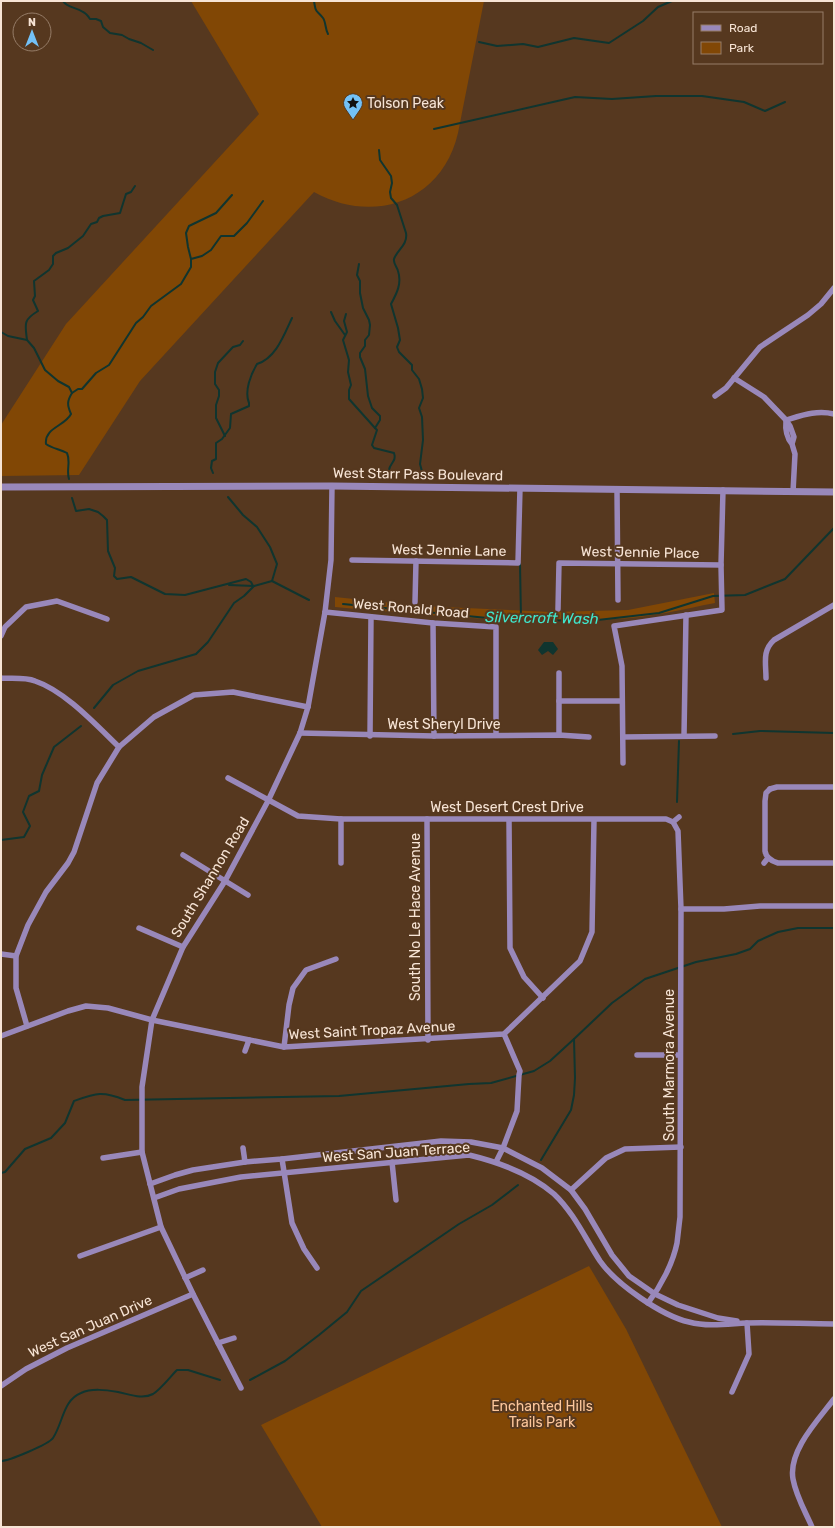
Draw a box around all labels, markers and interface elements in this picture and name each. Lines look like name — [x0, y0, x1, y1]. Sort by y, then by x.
north arrow — [12, 12, 52, 52]
legend — [693, 12, 823, 64]
text: N — [28, 16, 36, 29]
text: Road — [729, 21, 757, 35]
text: Park — [729, 41, 755, 55]
place icon: Tolson Peak — [342, 92, 364, 120]
place label: Tolson Peak — [367, 95, 445, 112]
street label: West Starr Pass Boulevard — [333, 465, 503, 484]
street label: West Jennie Lane — [391, 541, 507, 560]
street label: West Jennie Place — [580, 543, 700, 562]
street label: West Ronald Road — [352, 595, 470, 622]
water label: Silvercroft Wash — [485, 608, 599, 628]
street label: West Sheryl Drive — [387, 716, 501, 733]
street label: West Desert Crest Drive — [430, 799, 584, 816]
street label: South Shannon Road — [168, 814, 253, 941]
street label: South No Le Hace Avenue — [407, 833, 424, 1001]
street label: South Marmora Avenue — [661, 989, 678, 1141]
street label: West Saint Tropaz Avenue — [288, 1018, 456, 1043]
street label: West San Juan Terrace — [322, 1139, 471, 1166]
street label: West San Juan Drive — [26, 1291, 155, 1361]
park label: Enchanted Hills Trails Park — [491, 1398, 593, 1431]

